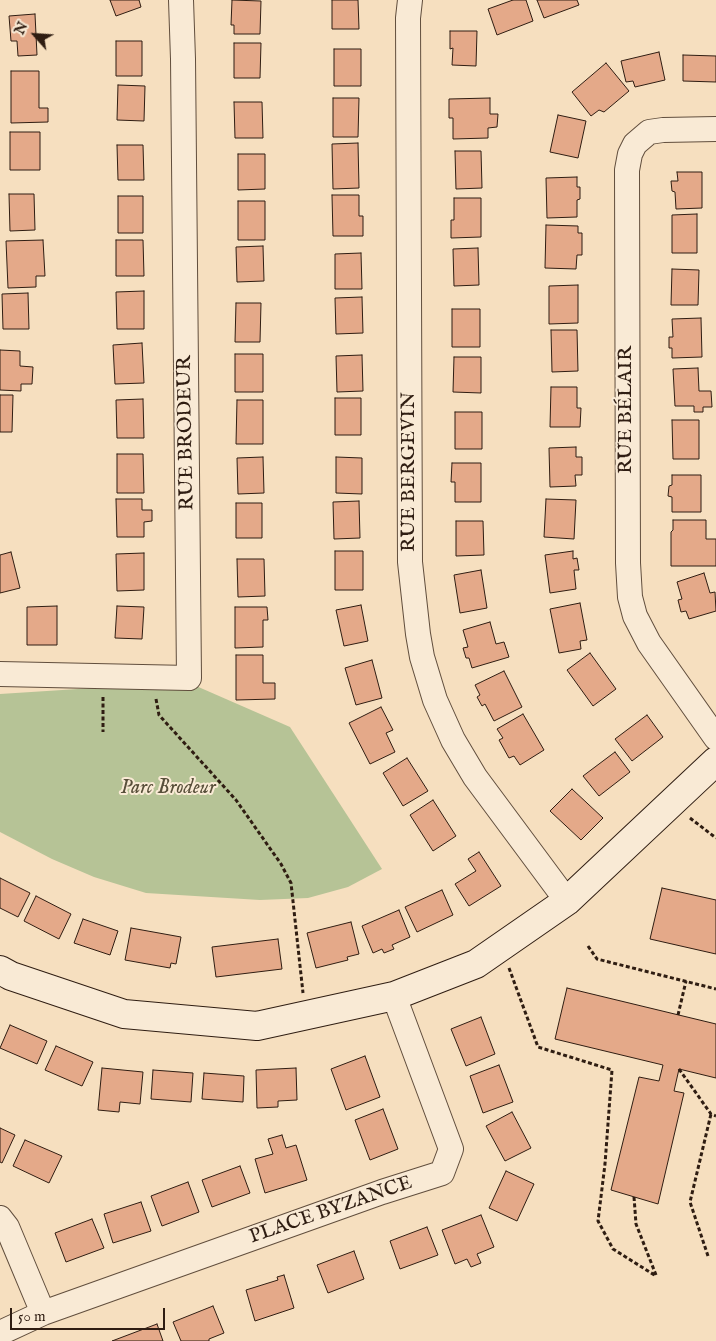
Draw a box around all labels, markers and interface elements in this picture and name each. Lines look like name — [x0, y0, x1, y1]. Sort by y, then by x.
north arrow — [10, 10, 60, 60]
text: N — [11, 19, 32, 38]
street label: RUE BÉLAIR — [615, 346, 639, 474]
street label: RUE BRODEUR — [174, 355, 200, 511]
street label: RUE BERGEVIN — [398, 392, 422, 552]
park label: Parc Brodeur — [120, 777, 216, 801]
street label: PLACE BYZANCE — [246, 1172, 416, 1250]
scale bar — [12, 1298, 168, 1330]
text: 50 m — [18, 1307, 46, 1326]

